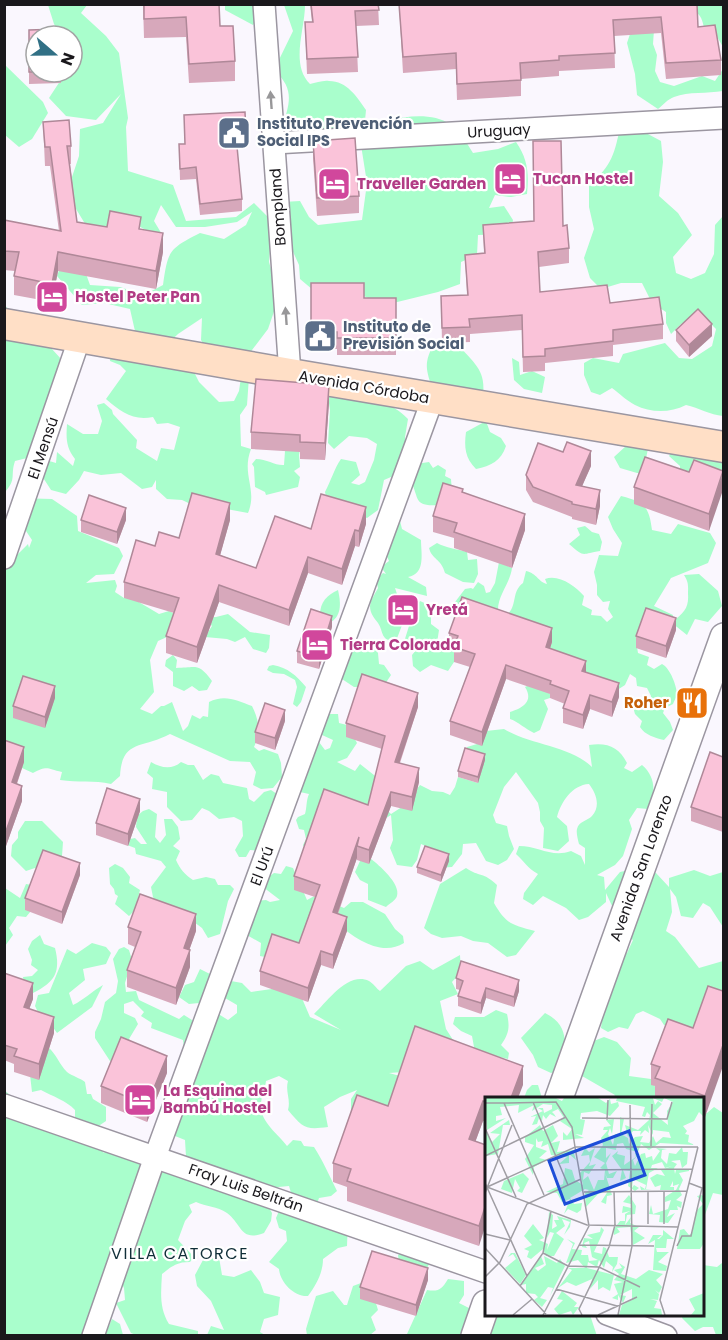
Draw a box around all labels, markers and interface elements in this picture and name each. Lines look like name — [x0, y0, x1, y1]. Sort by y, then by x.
north arrow — [24, 24, 84, 84]
text: N — [55, 49, 80, 69]
one-way arrow — [266, 91, 276, 110]
place label: Instituto Prevención Social IPS — [257, 113, 412, 151]
public building icon: Instituto Prevención Social IPS — [216, 115, 252, 151]
street label: Uruguay — [467, 118, 532, 143]
hotel icon: Tucan Hostel — [492, 161, 528, 197]
hotel icon: Traveller Garden — [316, 166, 352, 202]
street label: Bompland — [264, 167, 291, 247]
place label: Tucan Hostel — [533, 168, 633, 189]
place label: Traveller Garden — [357, 173, 486, 194]
hotel icon: Hostel Peter Pan — [34, 279, 70, 315]
place label: Hostel Peter Pan — [75, 286, 200, 307]
one-way arrow — [281, 306, 290, 325]
place label: Instituto de Previsión Social — [343, 316, 464, 354]
public building icon: Instituto de Previsión Social — [302, 318, 338, 354]
street label: Avenida Córdoba — [297, 365, 431, 408]
street label: El Mensú — [22, 414, 63, 482]
hotel icon: Yretá — [385, 592, 421, 628]
place label: Yretá — [426, 599, 468, 620]
hotel icon: Tierra Colorada — [299, 627, 335, 663]
place label: Tierra Colorada — [340, 634, 461, 655]
restaurant icon: Roher — [674, 685, 710, 721]
place label: Roher — [624, 692, 670, 713]
street label: Avenida San Lorenzo — [604, 791, 677, 944]
street label: El Urú — [245, 843, 278, 889]
place label: La Esquina del Bambú Hostel — [163, 1080, 272, 1118]
hotel icon: La Esquina del Bambú Hostel — [122, 1082, 158, 1118]
inset map — [485, 1097, 704, 1316]
street label: Fray Luis Beltrán — [186, 1158, 306, 1217]
district label: VILLA CATORCE — [111, 1242, 249, 1265]

